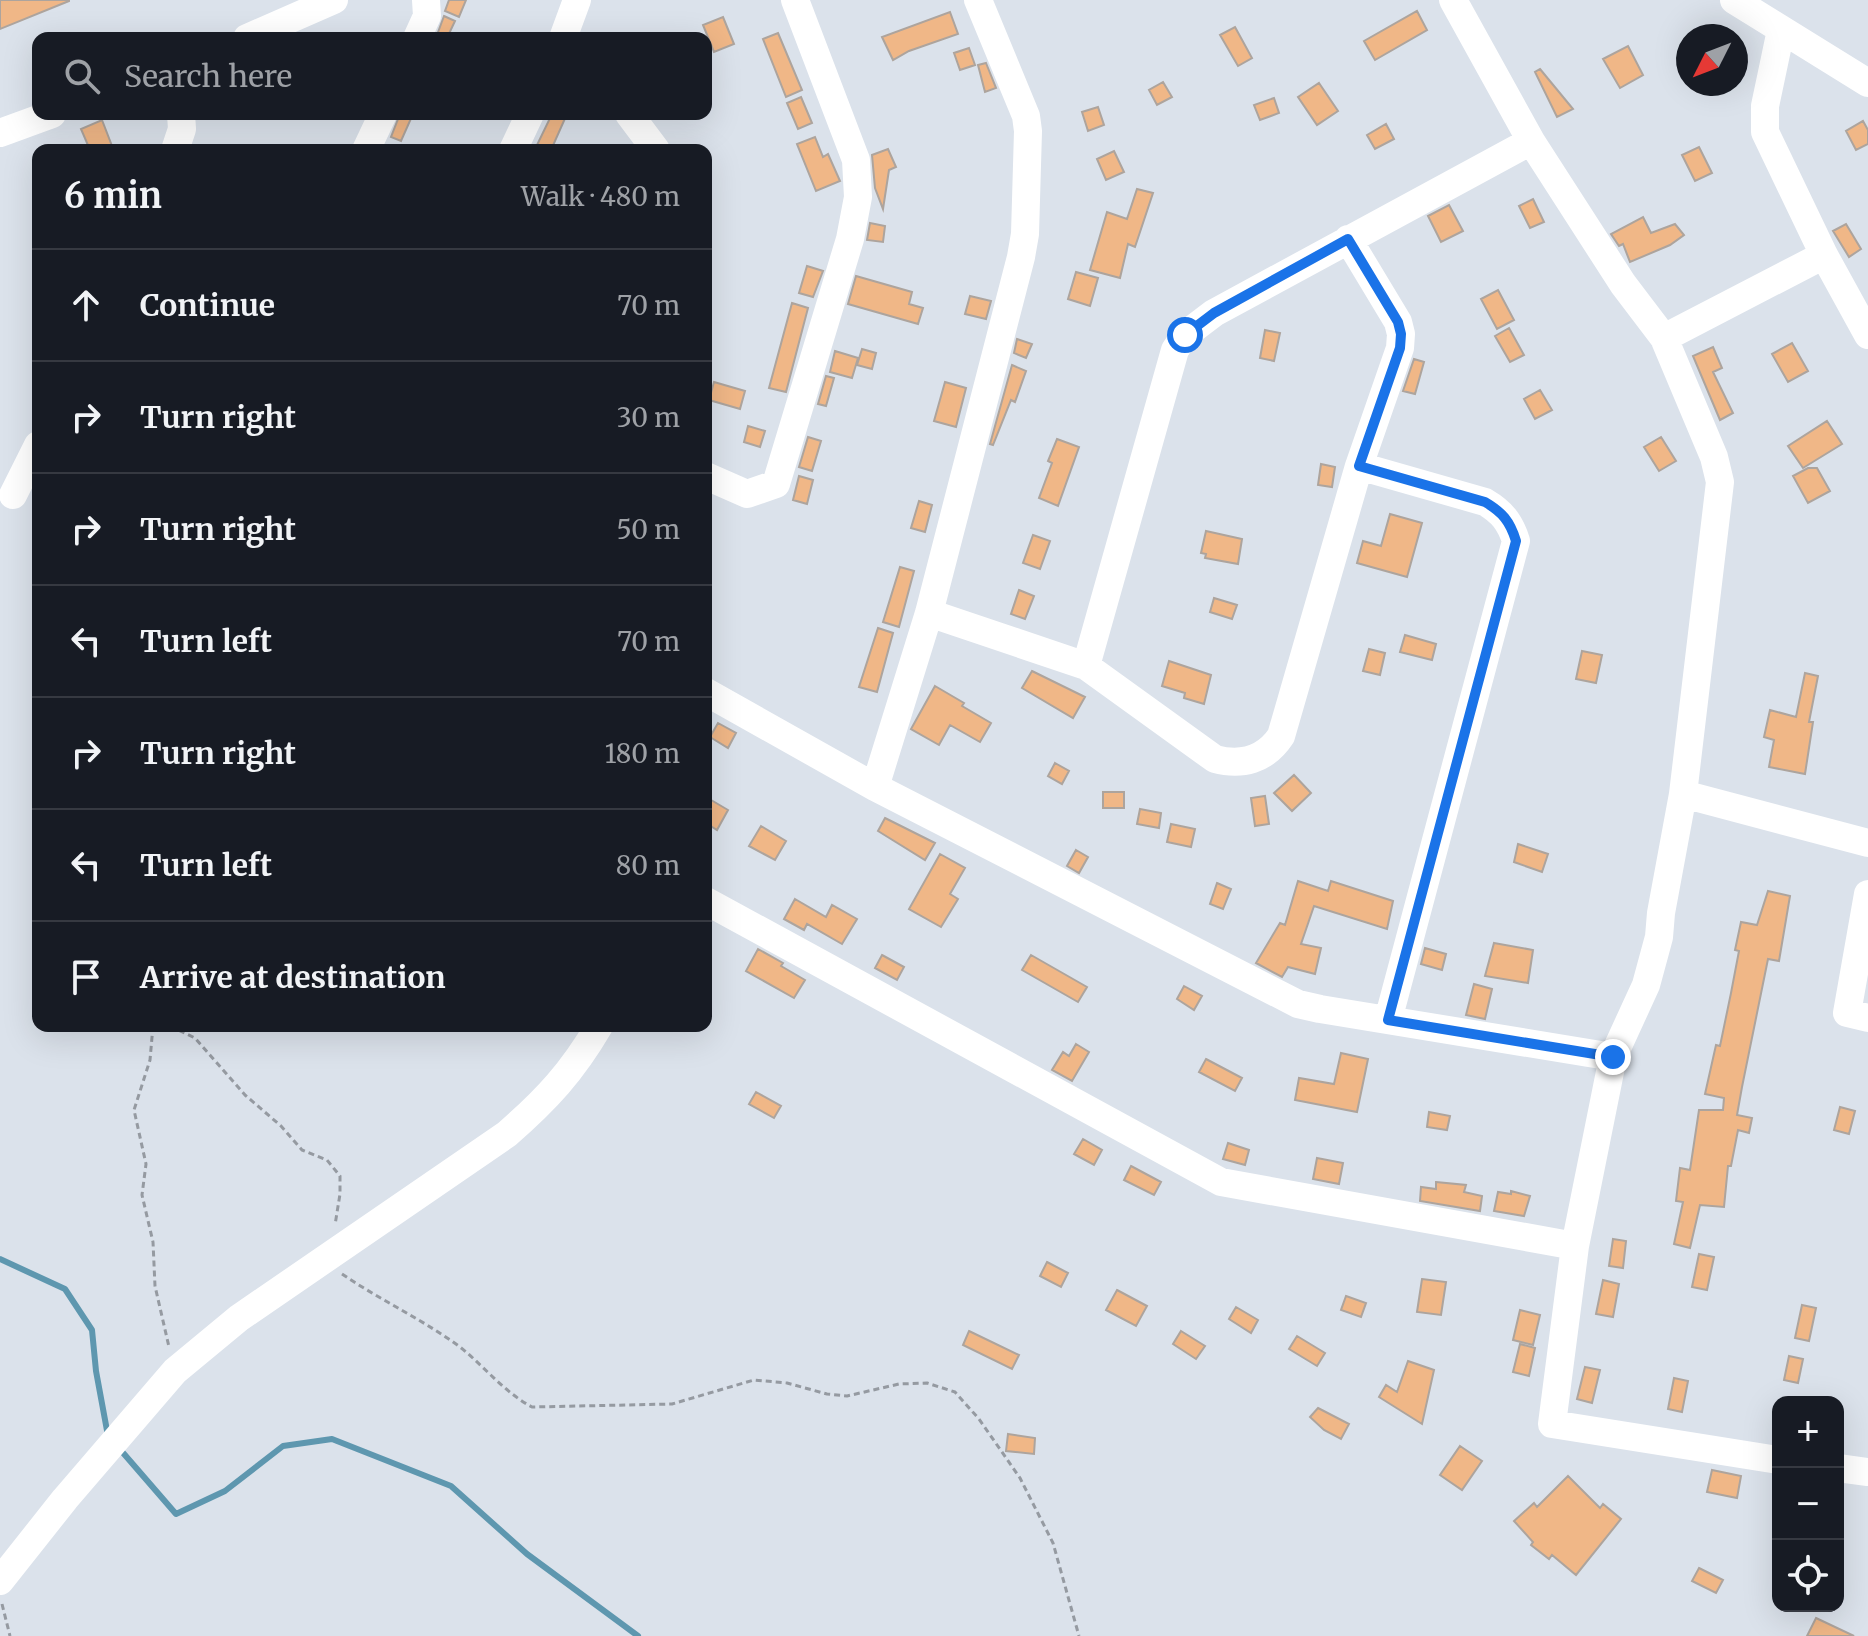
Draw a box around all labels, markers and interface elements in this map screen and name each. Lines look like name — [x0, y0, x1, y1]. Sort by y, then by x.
north arrow — [1676, 24, 1748, 96]
search box — [32, 32, 712, 120]
icon: search — [60, 54, 104, 98]
text: Search here — [124, 57, 292, 95]
text: 6 min — [64, 175, 162, 217]
text: Walk · 480 m — [521, 180, 680, 213]
icon: ahead — [64, 283, 108, 327]
text: Continue — [140, 286, 275, 324]
text: 70 m — [617, 289, 680, 322]
route start — [1167, 317, 1203, 353]
icon: right — [64, 395, 108, 439]
text: Turn right — [140, 398, 296, 436]
text: 30 m — [617, 401, 680, 434]
icon: right — [64, 507, 108, 551]
text: Turn right — [140, 510, 296, 548]
text: 50 m — [616, 513, 680, 546]
icon: left — [64, 619, 108, 663]
text: Turn left — [140, 622, 272, 660]
text: 70 m — [617, 625, 680, 658]
icon: right — [64, 731, 108, 775]
text: Turn right — [140, 734, 296, 772]
text: 180 m — [605, 737, 680, 770]
icon: left — [64, 843, 108, 887]
text: Turn left — [140, 846, 272, 884]
text: 80 m — [616, 849, 680, 882]
icon: arrive — [64, 955, 108, 999]
text: Arrive at destination — [140, 958, 446, 996]
route end — [1595, 1039, 1631, 1075]
map controls — [1772, 1396, 1844, 1612]
button: + — [1772, 1396, 1844, 1468]
button: − — [1772, 1468, 1844, 1540]
button: locate — [1772, 1540, 1844, 1612]

